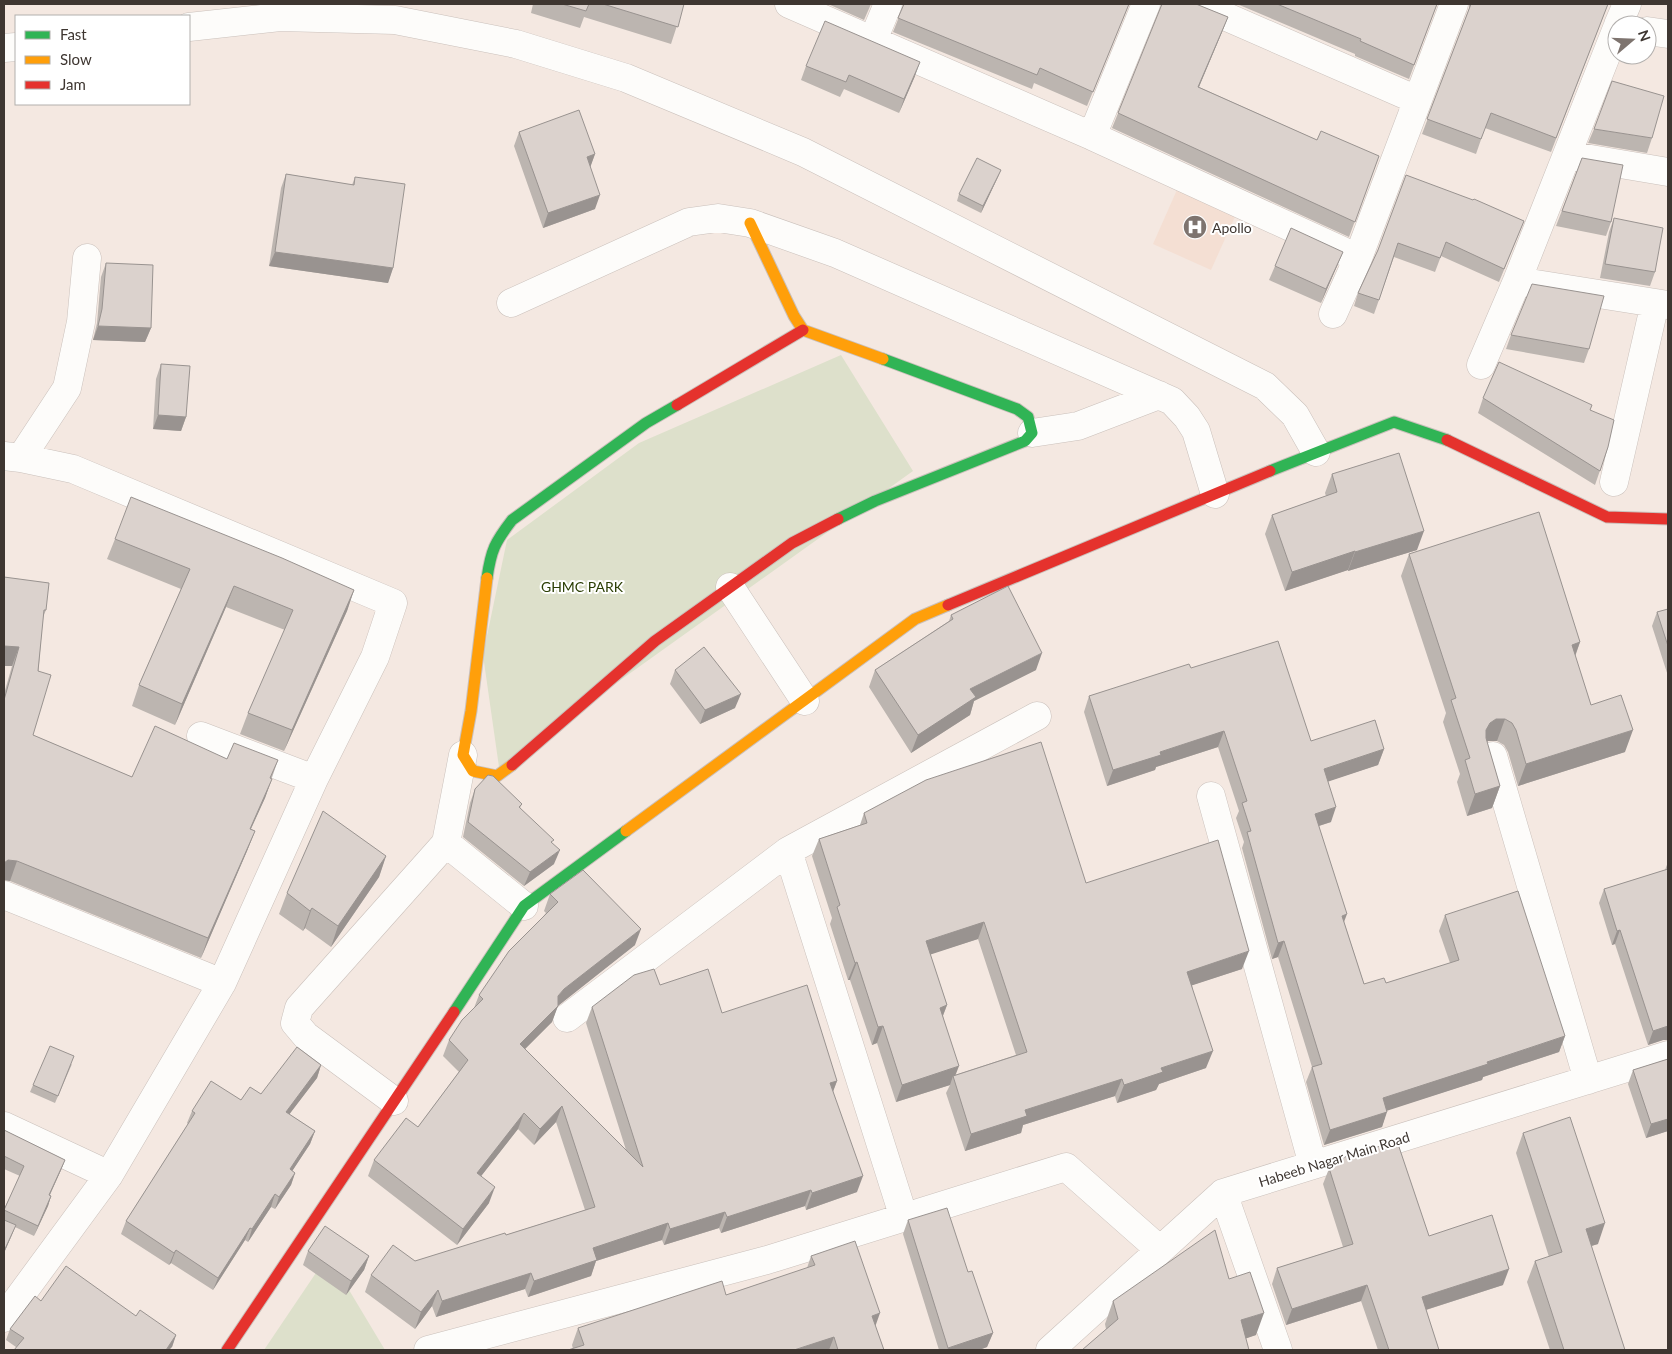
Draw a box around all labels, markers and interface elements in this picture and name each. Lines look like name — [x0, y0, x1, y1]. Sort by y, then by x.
legend — [15, 15, 190, 105]
north arrow — [1607, 15, 1657, 65]
text: Fast — [60, 25, 87, 43]
text: N — [1635, 28, 1655, 43]
text: Slow — [60, 50, 92, 68]
text: Jam — [60, 75, 86, 93]
hospital icon: Apollo — [1182, 214, 1208, 240]
place label: Apollo — [1212, 219, 1252, 236]
park label: GHMC PARK — [541, 578, 624, 595]
street label: Habeeb Nagar Main Road — [1256, 1128, 1412, 1190]

